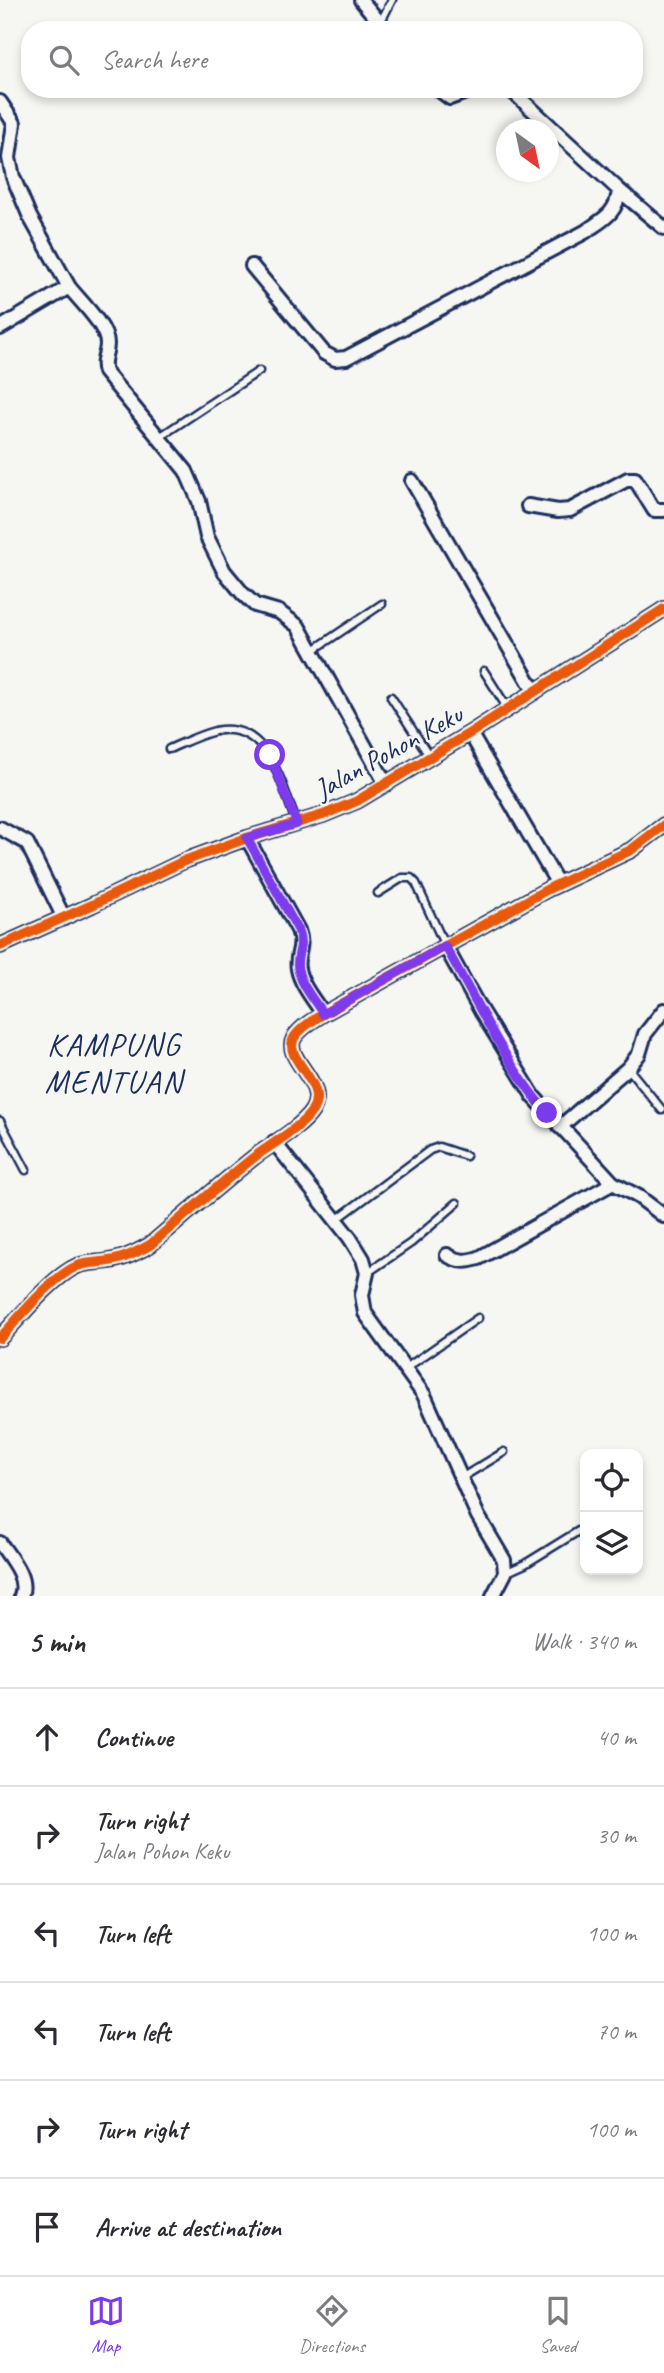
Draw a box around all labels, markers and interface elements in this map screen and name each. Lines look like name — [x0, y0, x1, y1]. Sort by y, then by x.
search box — [21, 21, 643, 98]
icon: search — [45, 41, 83, 79]
text: Search here — [101, 43, 207, 76]
north arrow — [496, 119, 559, 182]
street label: Jalan Pohon Keku — [306, 696, 470, 807]
route start — [254, 739, 285, 770]
district label: KAMPUNG MENTUAN — [45, 1024, 186, 1102]
route end — [531, 1097, 562, 1128]
map controls — [580, 1449, 643, 1575]
button: locate — [580, 1449, 643, 1512]
button: layers — [580, 1512, 643, 1575]
text: 5 min — [28, 1623, 85, 1661]
text: Walk · 340 m — [532, 1627, 636, 1656]
icon: ahead — [28, 1718, 66, 1756]
text: Continue — [95, 1721, 173, 1754]
text: 40 m — [597, 1723, 636, 1752]
text: Turn right — [95, 1804, 186, 1837]
icon: right — [28, 1816, 66, 1854]
text: 30 m — [597, 1821, 636, 1850]
text: Jalan Pohon Keku — [95, 1837, 230, 1866]
icon: left — [28, 1914, 66, 1952]
text: Turn left — [95, 1917, 170, 1950]
text: 100 m — [587, 1919, 636, 1948]
icon: left — [28, 2012, 66, 2050]
text: Turn left — [95, 2015, 170, 2048]
text: 70 m — [597, 2017, 636, 2046]
icon: right — [28, 2110, 66, 2148]
text: Turn right — [95, 2113, 186, 2146]
text: 100 m — [587, 2115, 636, 2144]
icon: arrive — [28, 2208, 66, 2246]
text: Arrive at destination — [95, 2211, 281, 2244]
tab: Map — [87, 2292, 125, 2358]
tab: Directions — [299, 2292, 365, 2358]
tab: Saved — [539, 2292, 577, 2358]

